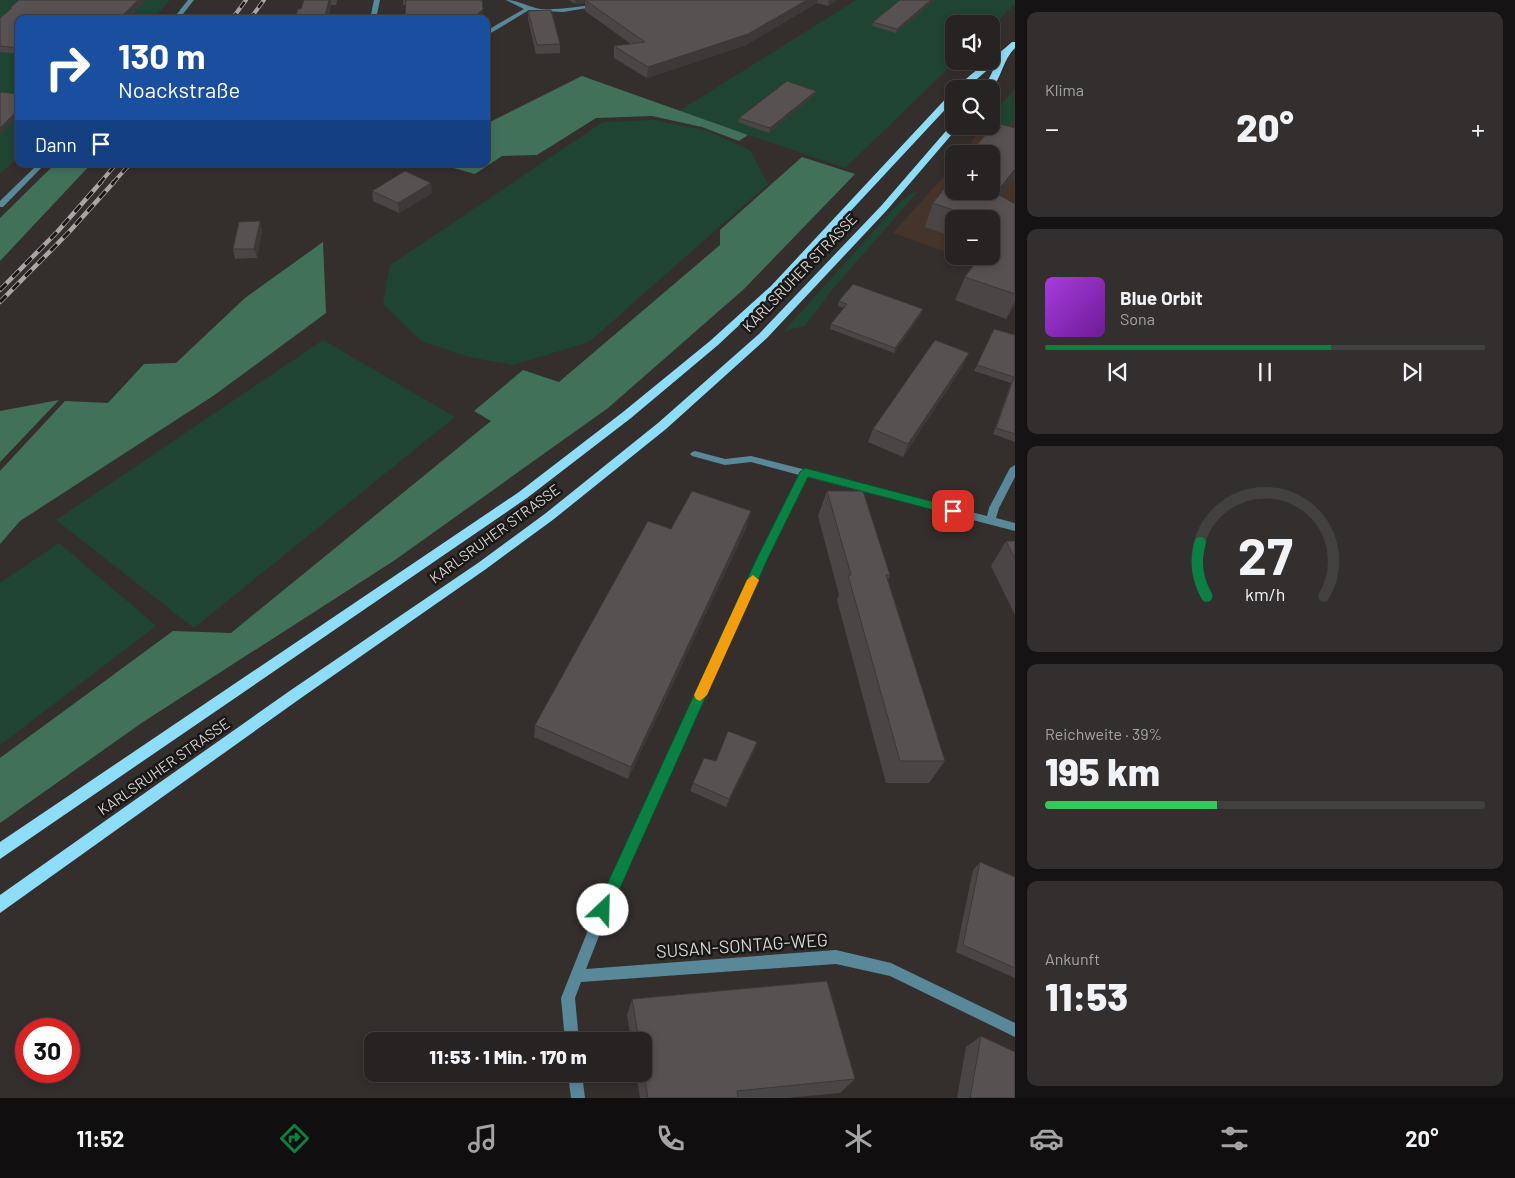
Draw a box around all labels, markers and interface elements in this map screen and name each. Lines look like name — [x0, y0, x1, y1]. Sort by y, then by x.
map controls — [945, 15, 1000, 265]
button: sound — [945, 15, 1000, 70]
text: 130 m — [118, 34, 205, 76]
icon: right — [35, 35, 100, 100]
text: Noackstraße — [118, 76, 240, 102]
button: search — [945, 80, 1000, 135]
text: Klima — [1045, 80, 1084, 99]
text: 20° — [1236, 104, 1294, 150]
text: − — [1045, 111, 1059, 145]
text: + — [1471, 111, 1485, 145]
icon: arrive — [87, 130, 115, 158]
text: Dann — [35, 133, 77, 156]
button: + — [945, 145, 1000, 200]
street label: KARLSRUHER STRASSE — [738, 210, 860, 335]
button: − — [945, 210, 1000, 265]
text: Blue Orbit — [1120, 286, 1203, 309]
text: Sona — [1120, 309, 1155, 328]
icon: previous — [1104, 358, 1132, 386]
icon: pause — [1251, 358, 1279, 386]
icon: next — [1398, 358, 1426, 386]
street label: KARLSRUHER STRASSE — [426, 480, 563, 587]
pin — [932, 490, 974, 532]
icon: arrive — [939, 497, 967, 525]
text: 27 — [1238, 523, 1293, 585]
text: km/h — [1245, 583, 1285, 605]
street label: KARLSRUHER STRASSE — [94, 714, 233, 819]
text: Reichweite · 39% — [1045, 724, 1162, 743]
text: 195 km — [1045, 748, 1160, 794]
position arrow — [576, 883, 628, 935]
street label: SUSAN-SONTAG-WEG — [655, 928, 829, 962]
text: Ankunft — [1045, 949, 1100, 968]
text: 11:53 — [1045, 973, 1128, 1019]
speed limit sign: 30 — [15, 1018, 80, 1083]
text: 11:53 · 1 Min. · 170 m — [429, 1045, 587, 1068]
icon: directions — [277, 1121, 312, 1156]
icon: music — [465, 1121, 500, 1156]
icon: phone — [653, 1121, 688, 1156]
icon: climate — [841, 1121, 876, 1156]
icon: car — [1029, 1121, 1064, 1156]
icon: filters — [1217, 1121, 1252, 1156]
text: 11:52 — [76, 1125, 124, 1151]
text: 20° — [1405, 1125, 1438, 1151]

